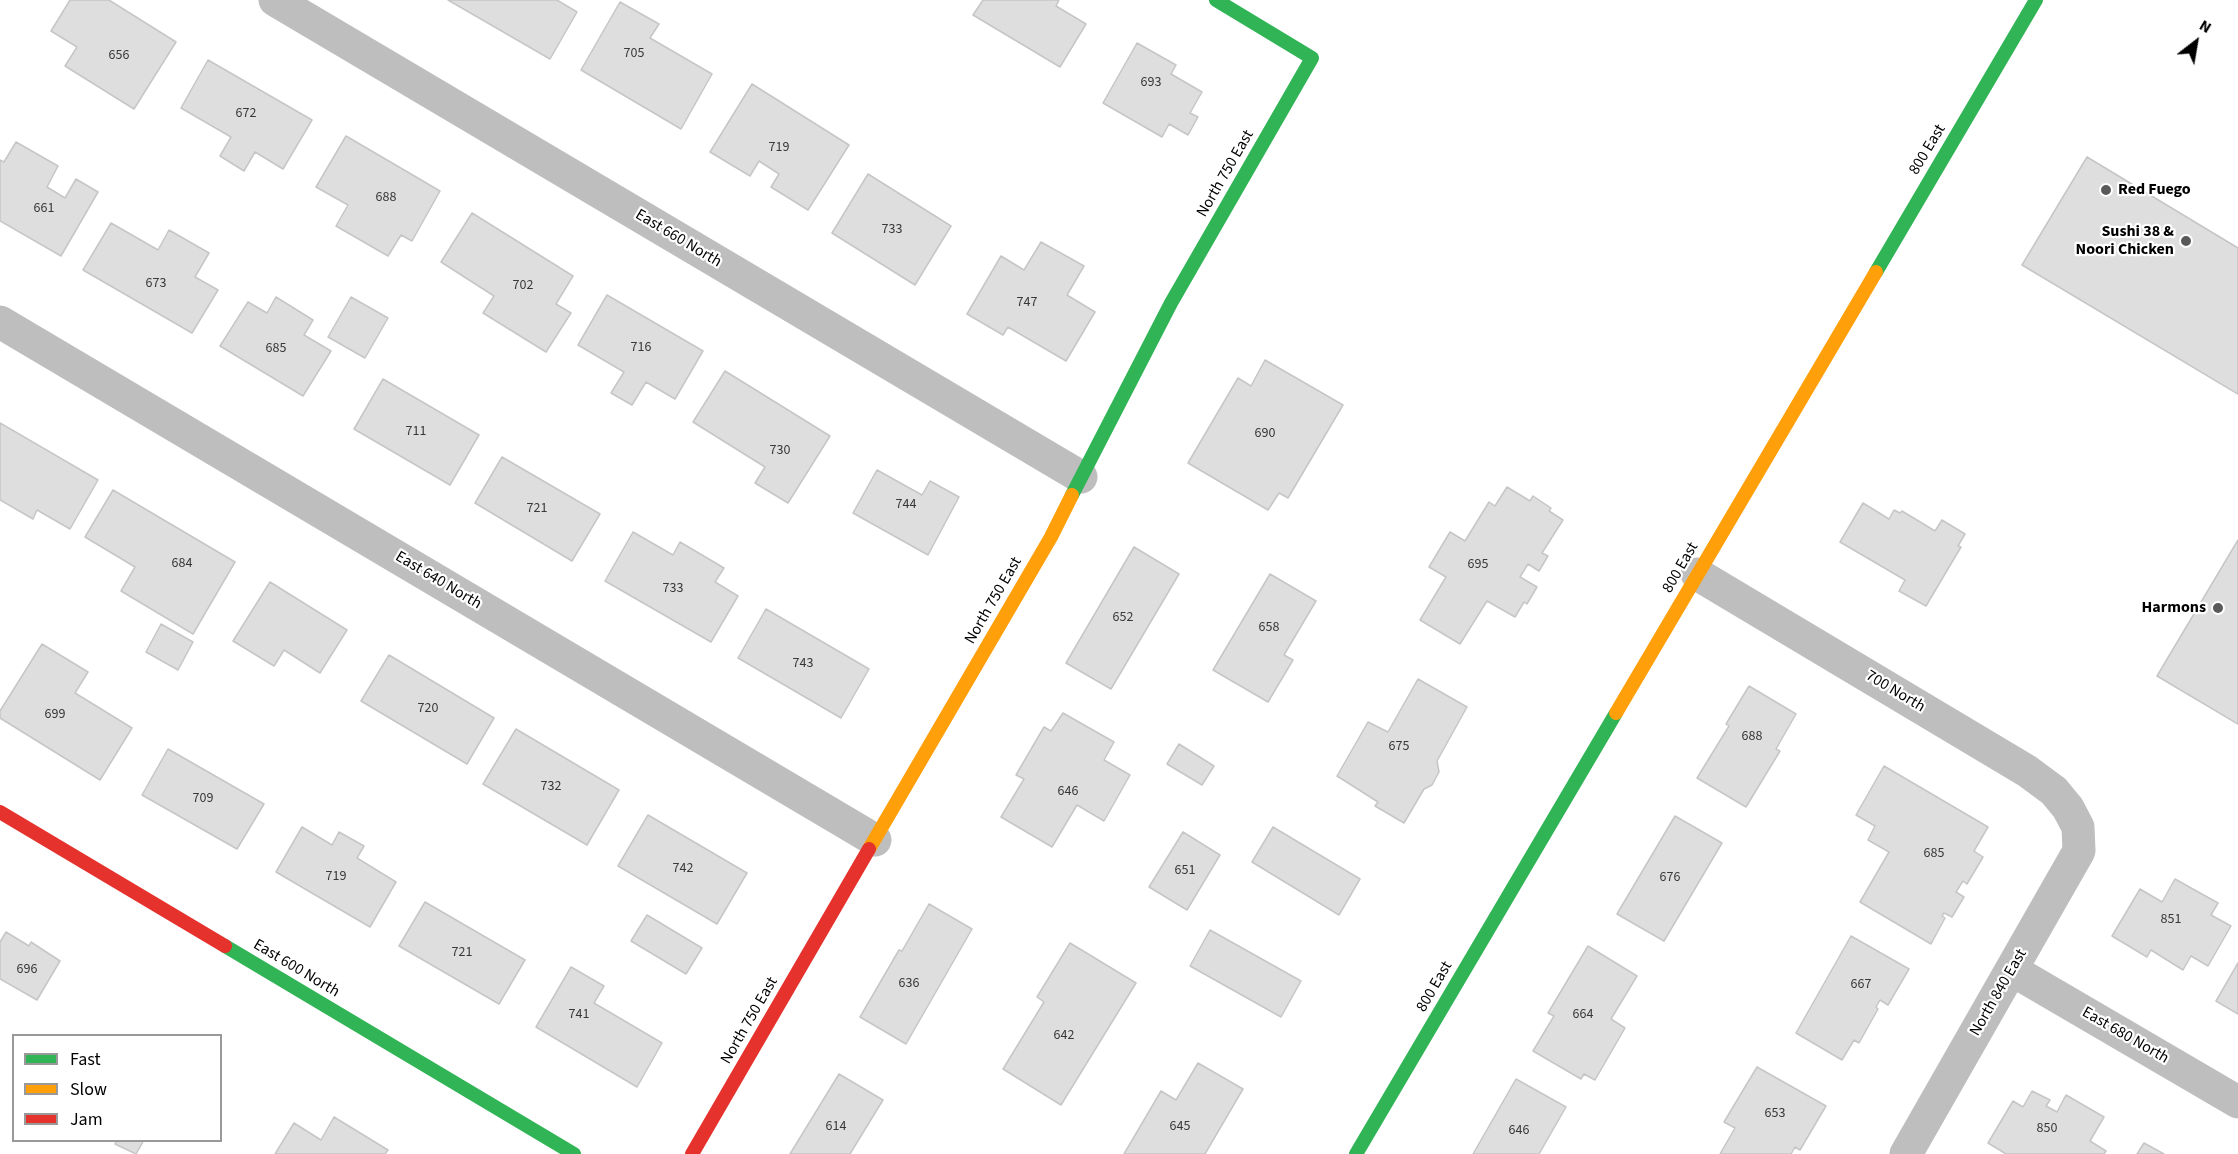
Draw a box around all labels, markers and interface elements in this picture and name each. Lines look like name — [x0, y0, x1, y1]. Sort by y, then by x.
north arrow — [2166, 12, 2226, 72]
text: N — [2195, 14, 2215, 39]
house number: 705 — [624, 46, 644, 62]
house number: 656 — [109, 48, 129, 64]
house number: 693 — [1141, 75, 1161, 91]
house number: 672 — [236, 106, 256, 122]
street label: 800 East — [1906, 121, 1950, 179]
street label: North 750 East — [1193, 127, 1259, 221]
house number: 719 — [769, 140, 789, 156]
place label: Red Fuego — [2118, 180, 2191, 200]
marker: Red Fuego — [2099, 183, 2113, 197]
house number: 688 — [376, 190, 396, 206]
house number: 661 — [34, 201, 54, 217]
street label: East 660 North — [631, 206, 725, 272]
house number: 733 — [882, 222, 902, 238]
place label: Sushi 38 & Noori Chicken — [2076, 222, 2174, 260]
marker: Sushi 38 & Noori Chicken — [2179, 234, 2193, 248]
house number: 673 — [146, 276, 166, 292]
house number: 702 — [513, 278, 533, 294]
house number: 747 — [1017, 295, 1037, 311]
house number: 716 — [631, 340, 651, 356]
house number: 685 — [266, 341, 286, 357]
house number: 711 — [406, 424, 426, 440]
house number: 690 — [1255, 426, 1275, 442]
house number: 730 — [770, 443, 790, 459]
house number: 744 — [896, 497, 916, 513]
house number: 721 — [527, 501, 547, 517]
street label: 800 East — [1659, 539, 1703, 597]
street label: East 640 North — [391, 548, 485, 614]
street label: North 750 East — [961, 554, 1027, 648]
house number: 684 — [172, 556, 192, 572]
house number: 695 — [1468, 557, 1488, 573]
house number: 733 — [663, 581, 683, 597]
place label: Harmons — [2142, 598, 2206, 618]
marker: Harmons — [2211, 601, 2225, 615]
house number: 652 — [1113, 610, 1133, 626]
house number: 658 — [1259, 620, 1279, 636]
house number: 743 — [793, 656, 813, 672]
street label: 700 North — [1862, 667, 1928, 717]
house number: 720 — [418, 701, 438, 717]
house number: 699 — [45, 707, 65, 723]
house number: 688 — [1742, 729, 1762, 745]
house number: 675 — [1389, 739, 1409, 755]
house number: 732 — [541, 779, 561, 795]
house number: 646 — [1058, 784, 1078, 800]
house number: 709 — [193, 791, 213, 807]
house number: 685 — [1924, 846, 1944, 862]
house number: 742 — [673, 861, 693, 877]
house number: 651 — [1175, 863, 1195, 879]
house number: 719 — [326, 869, 346, 885]
house number: 676 — [1660, 870, 1680, 886]
house number: 851 — [2161, 912, 2181, 928]
street label: East 600 North — [249, 936, 343, 1002]
house number: 721 — [452, 945, 472, 961]
street label: North 840 East — [1966, 946, 2032, 1040]
street label: 800 East — [1413, 958, 1457, 1016]
house number: 696 — [17, 962, 37, 978]
street label: North 750 East — [717, 974, 783, 1068]
house number: 636 — [899, 976, 919, 992]
house number: 667 — [1851, 977, 1871, 993]
street label: East 680 North — [2078, 1003, 2172, 1069]
house number: 741 — [569, 1007, 589, 1023]
house number: 664 — [1573, 1007, 1593, 1023]
house number: 642 — [1054, 1028, 1074, 1044]
legend — [12, 1034, 222, 1142]
text: Fast — [70, 1047, 101, 1072]
text: Slow — [70, 1077, 107, 1102]
house number: 653 — [1765, 1106, 1785, 1122]
text: Jam — [70, 1107, 103, 1132]
house number: 614 — [826, 1119, 846, 1135]
house number: 645 — [1170, 1119, 1190, 1135]
house number: 850 — [2037, 1121, 2057, 1137]
house number: 646 — [1509, 1123, 1529, 1139]

